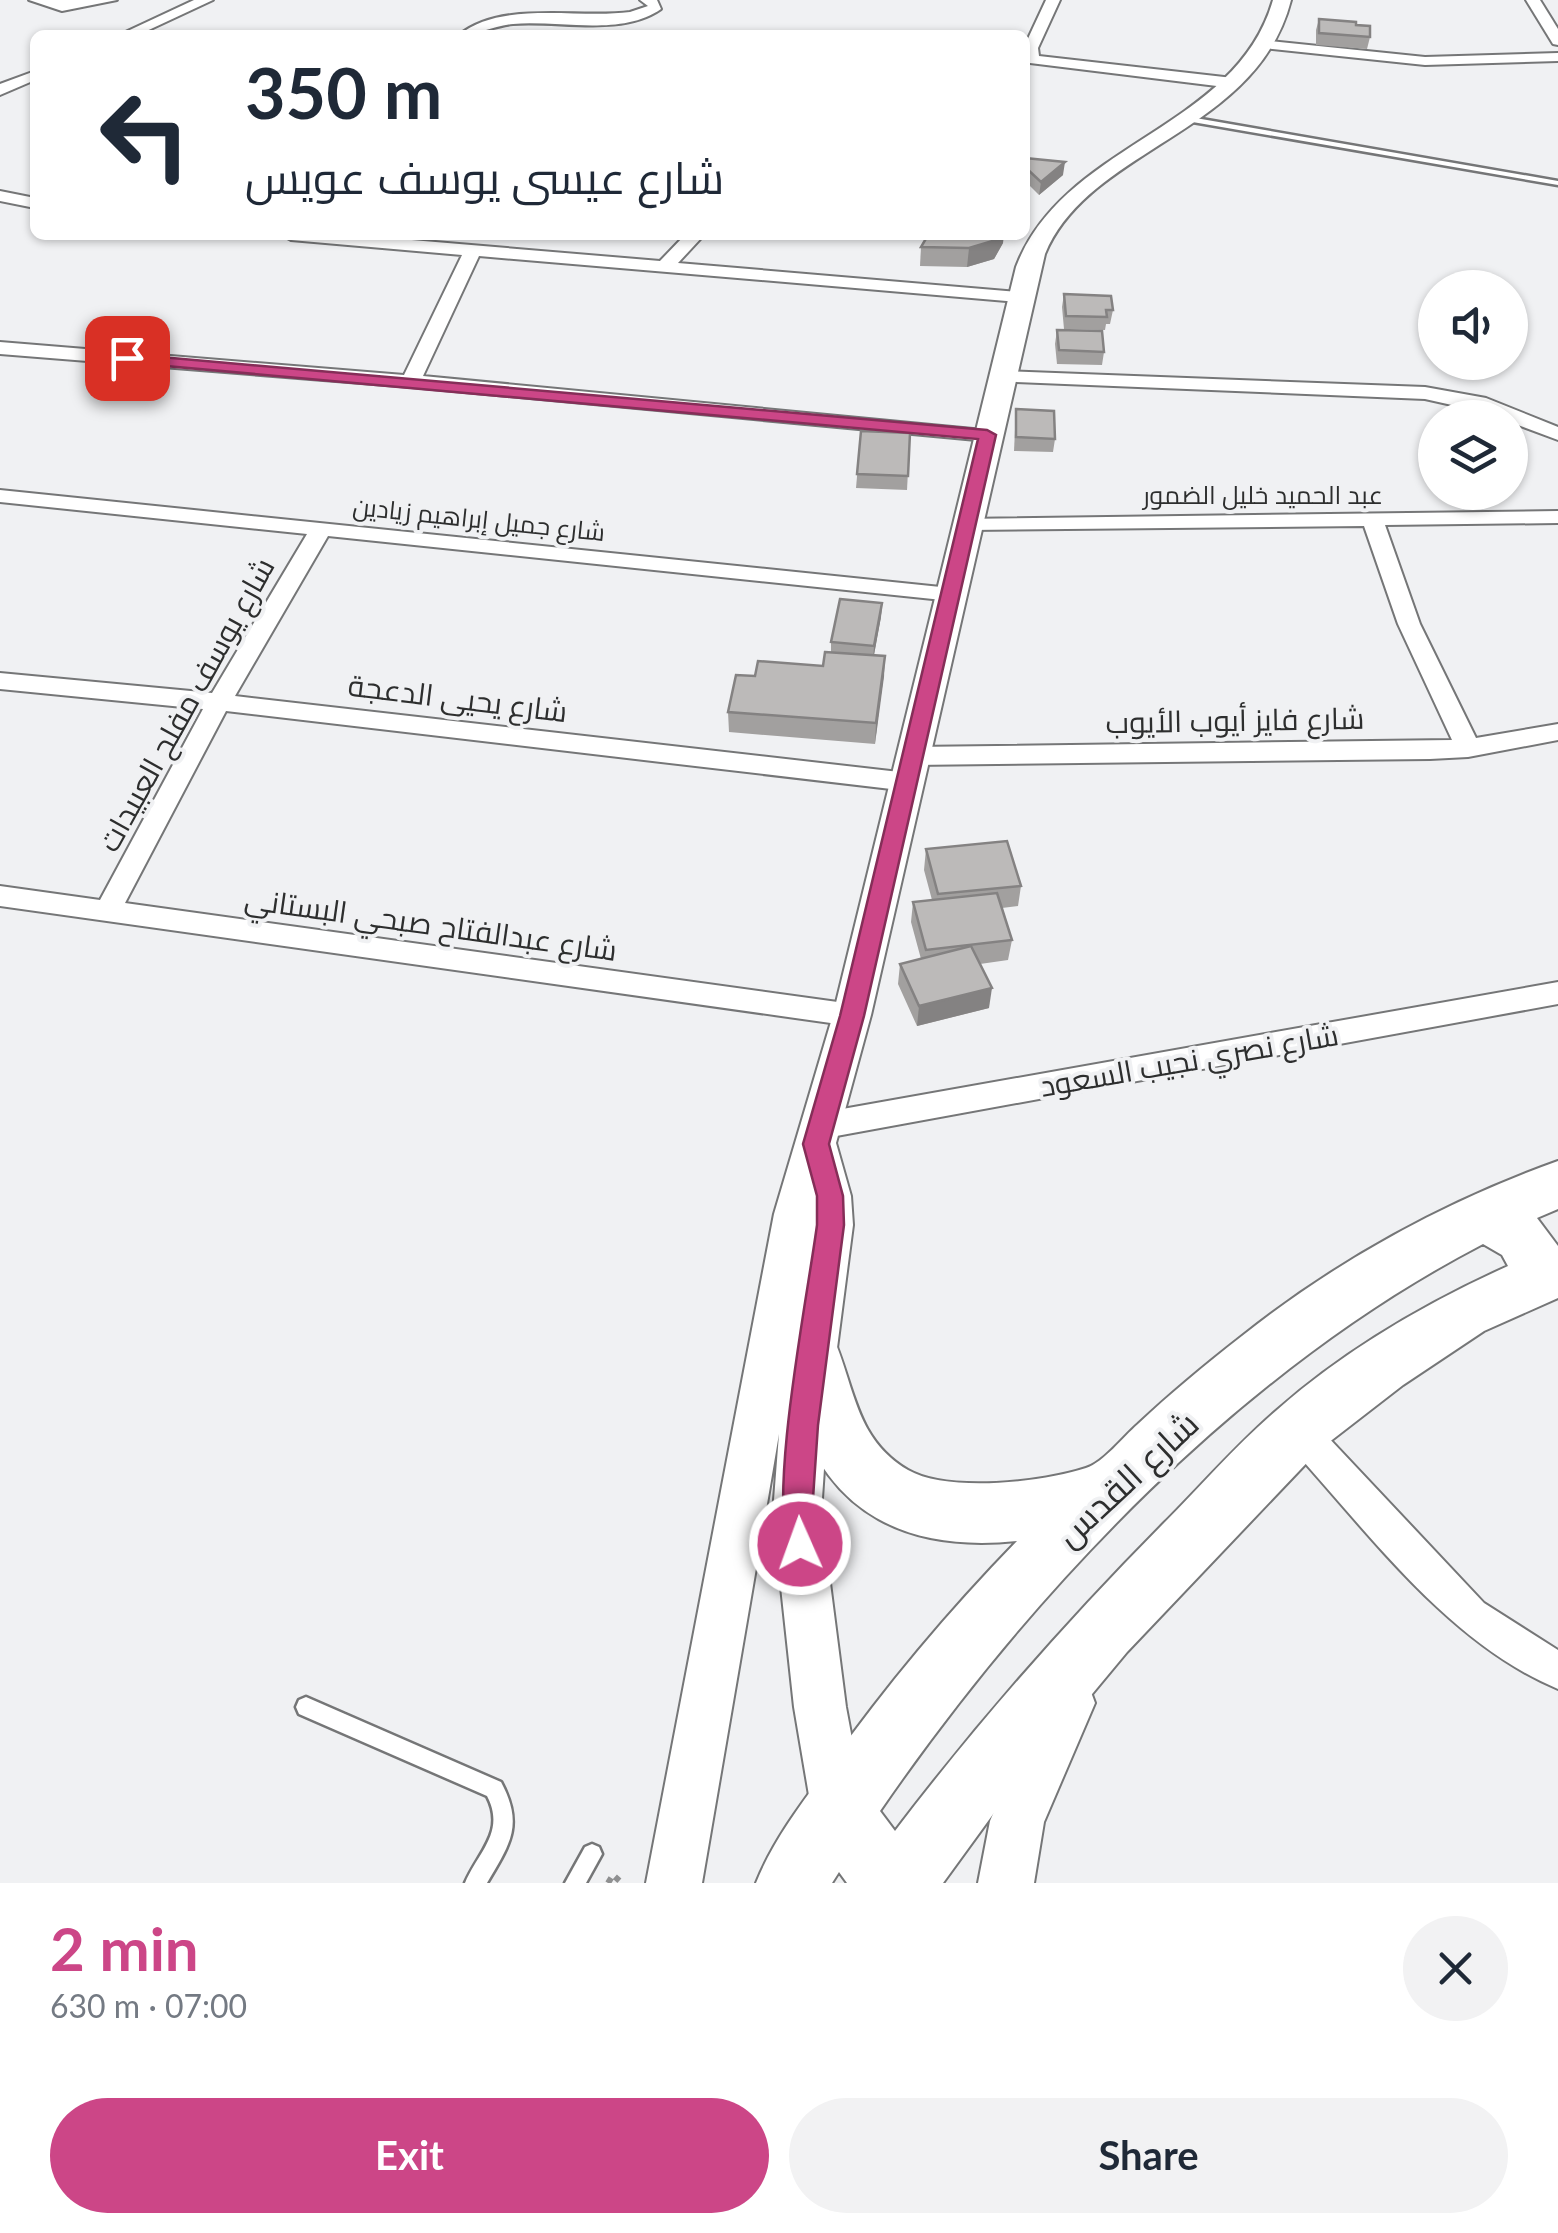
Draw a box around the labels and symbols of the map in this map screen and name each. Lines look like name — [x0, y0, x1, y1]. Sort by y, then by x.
pin — [85, 316, 170, 401]
street label: عبد الحميد خليل الضمور — [1141, 479, 1383, 510]
street label: شارع جميل إبراهيم زيادين — [351, 490, 607, 550]
street label: شارع يوسف مفلح العبيدات — [89, 551, 284, 859]
street label: شارع يحيى الدعجة — [346, 666, 570, 732]
street label: شارع فايز أيوب الأيوب — [1105, 699, 1365, 743]
street label: شارع عبدالفتاح صبحي البستاني — [242, 879, 619, 974]
street label: شارع نصري نجيب السعود — [1037, 1015, 1342, 1110]
street label: شارع القدس — [1046, 1402, 1209, 1557]
position arrow — [748, 1492, 852, 1596]

